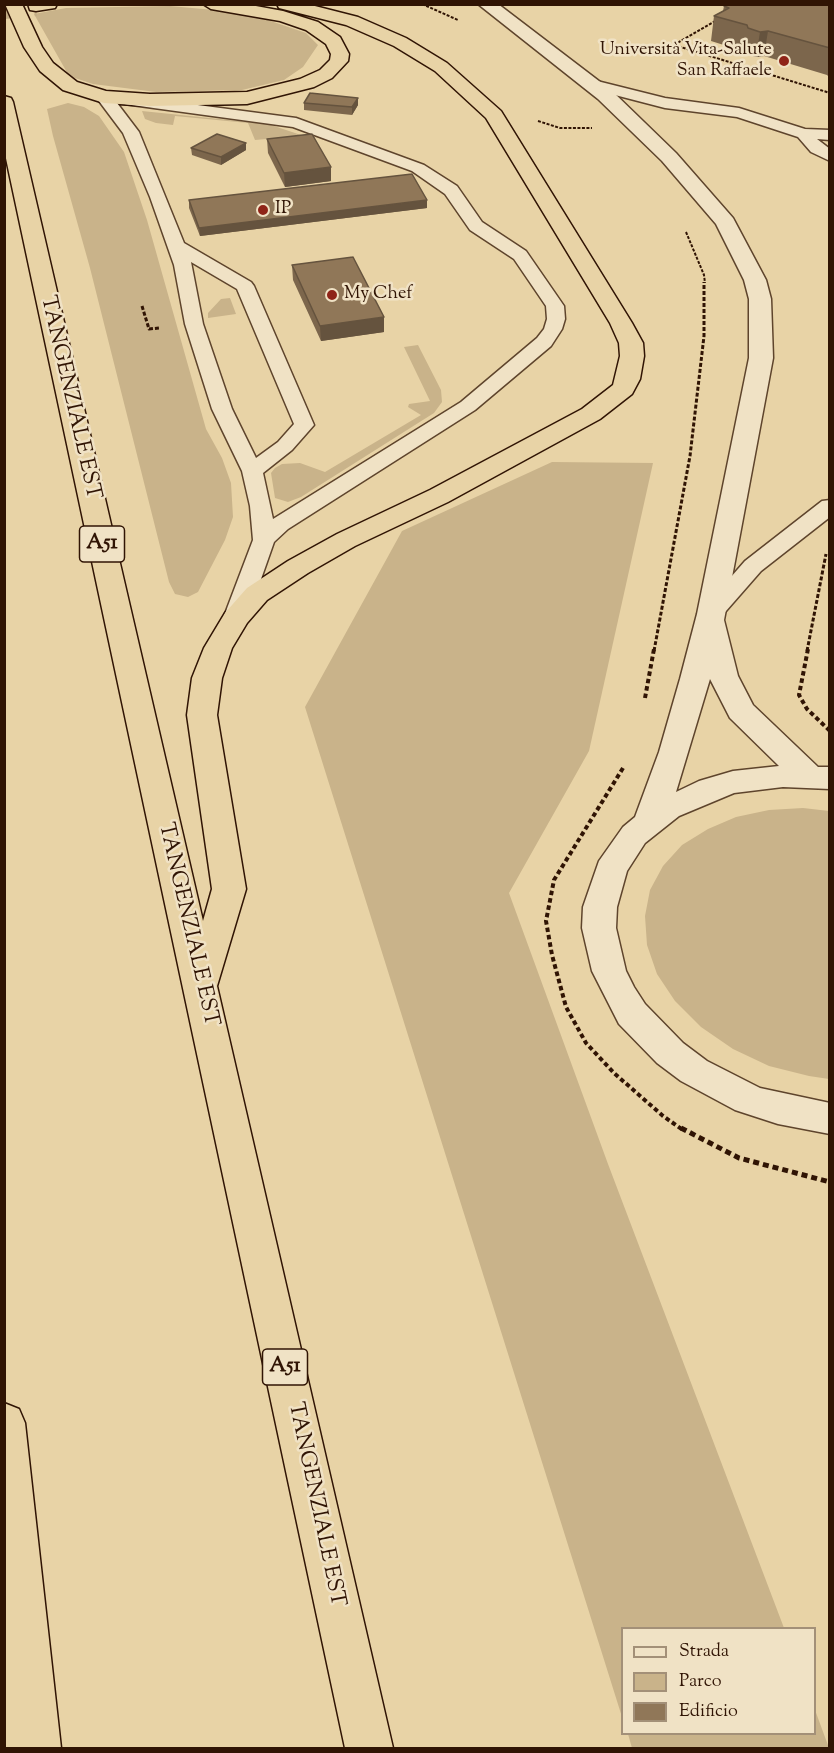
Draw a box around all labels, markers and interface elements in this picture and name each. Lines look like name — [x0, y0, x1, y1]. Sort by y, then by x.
place label: Università Vita-Salute San Raffaele — [600, 40, 772, 82]
marker: Università Vita-Salute San Raffaele — [777, 54, 791, 68]
place label: IP — [275, 199, 291, 221]
marker: IP — [256, 203, 270, 217]
place label: My Chef — [344, 284, 413, 306]
marker: My Chef — [325, 288, 339, 302]
street label: TANGENZIALE EST — [33, 294, 105, 502]
road number: A51 — [80, 526, 124, 562]
street label: TANGENZIALE EST — [151, 821, 223, 1029]
road number: A51 — [262, 1349, 308, 1385]
street label: TANGENZIALE EST — [280, 1400, 350, 1610]
legend — [621, 1627, 816, 1735]
text: Strada — [679, 1639, 729, 1665]
text: Parco — [679, 1669, 722, 1695]
text: Edificio — [679, 1699, 738, 1725]

